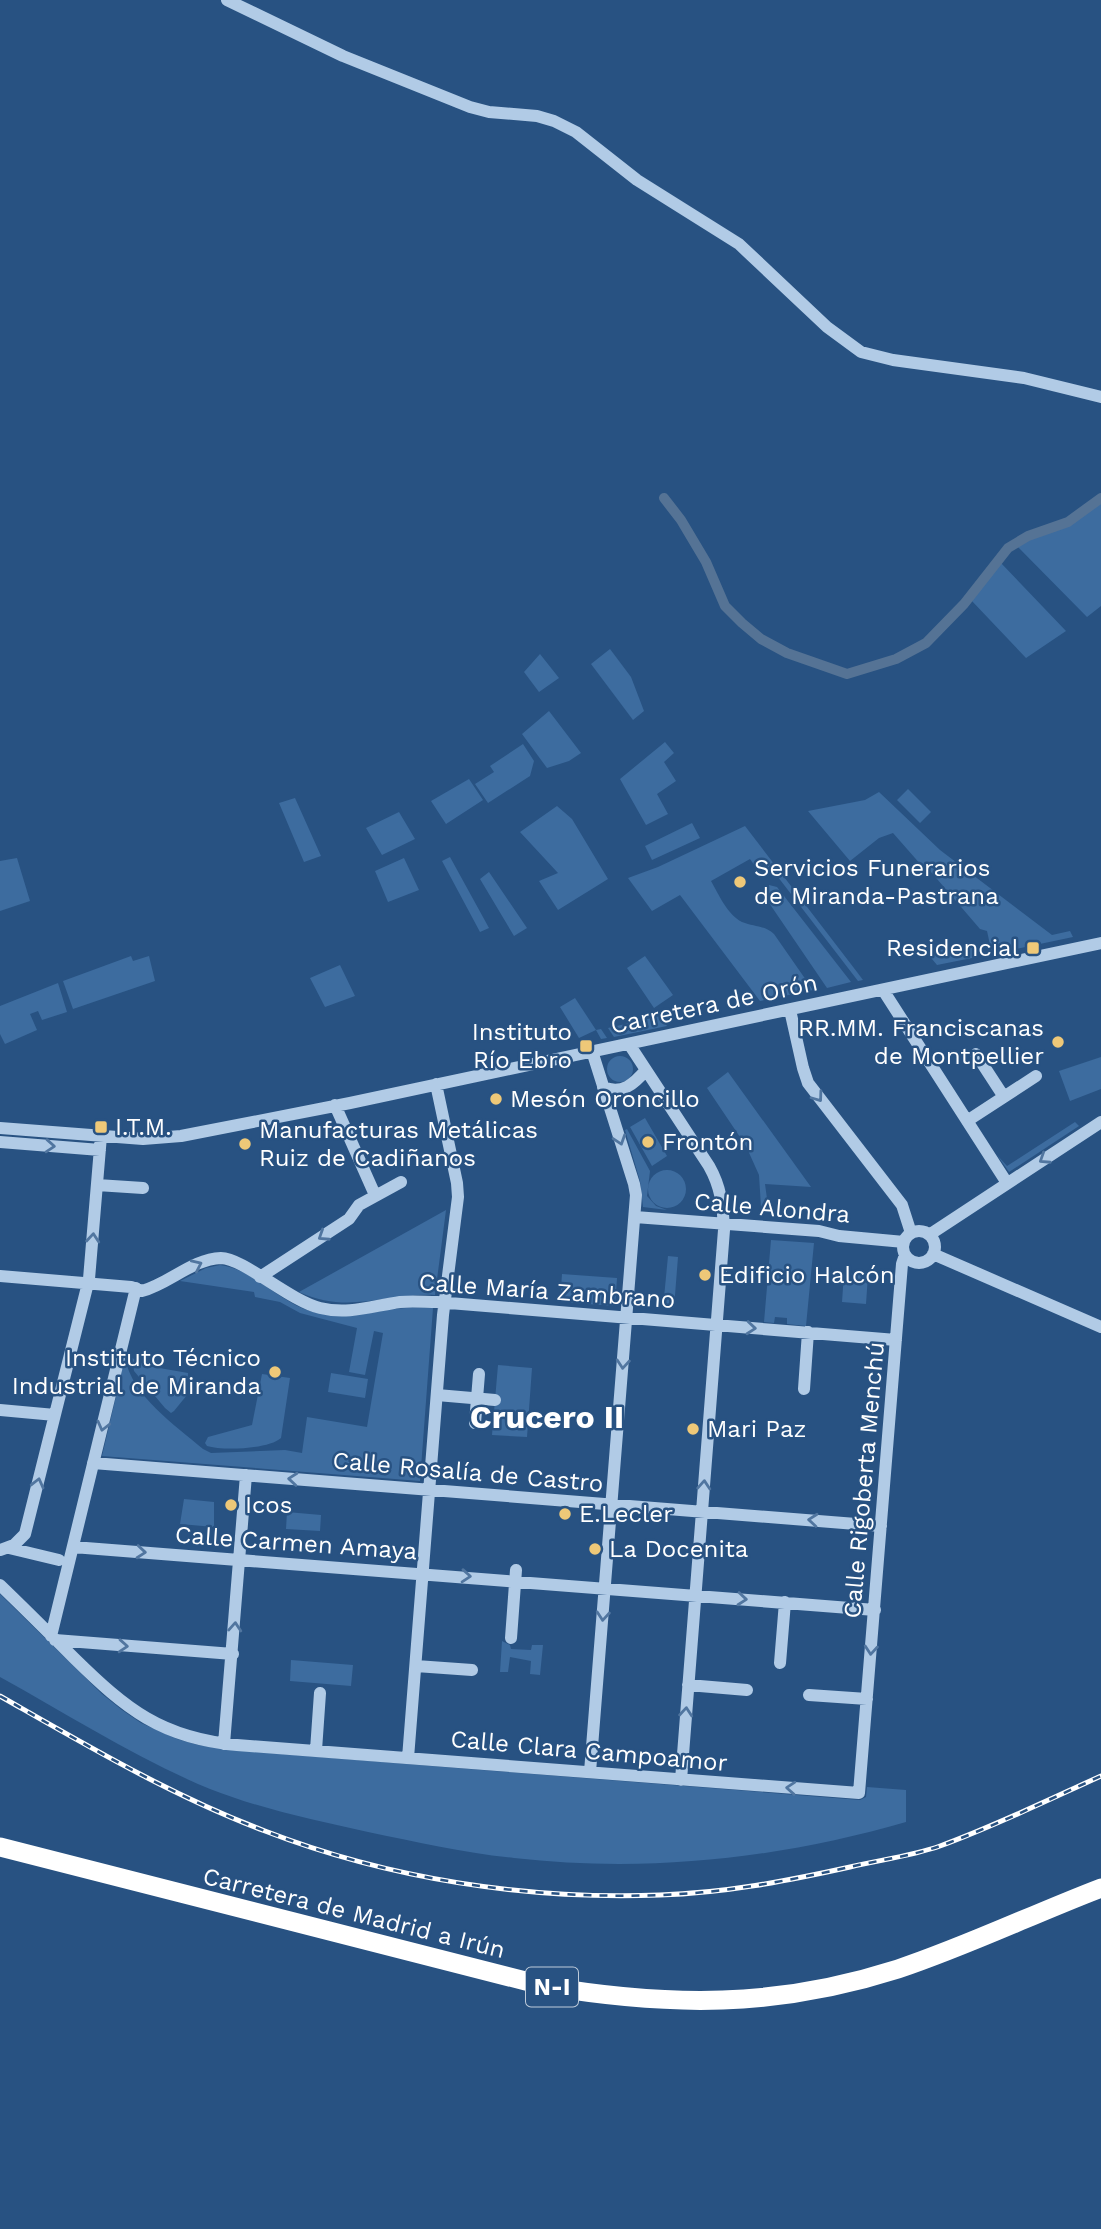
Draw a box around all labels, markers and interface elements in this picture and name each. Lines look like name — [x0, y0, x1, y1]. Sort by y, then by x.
place label: Servicios Funerarios de Miranda-Pastrana — [754, 854, 999, 910]
marker: Servicios Funerarios de Miranda-Pastrana — [732, 874, 748, 890]
place label: Residencial — [886, 934, 1020, 962]
marker: Residencial — [1025, 940, 1041, 956]
street label: Carretera de Orón — [608, 968, 820, 1040]
place label: RR.MM. Franciscanas de Montpellier — [798, 1014, 1044, 1070]
place label: Instituto Río Ebro — [472, 1018, 572, 1074]
marker: RR.MM. Franciscanas de Montpellier — [1050, 1034, 1066, 1050]
marker: Instituto Río Ebro — [578, 1038, 594, 1054]
place label: Mesón Oroncillo — [510, 1085, 700, 1113]
one-way arrow — [810, 1089, 822, 1102]
marker: Mesón Oroncillo — [488, 1091, 504, 1107]
place label: I.T.M. — [115, 1113, 172, 1141]
place label: Manufacturas Metálicas Ruiz de Cadiñanos — [259, 1116, 538, 1172]
marker: I.T.M. — [93, 1119, 109, 1135]
place label: Frontón — [662, 1128, 753, 1156]
one-way arrow — [612, 1133, 626, 1145]
marker: Frontón — [640, 1134, 656, 1150]
marker: Manufacturas Metálicas Ruiz de Cadiñanos — [237, 1136, 253, 1152]
one-way arrow — [45, 1138, 56, 1153]
one-way arrow — [1039, 1151, 1052, 1164]
street label: Calle Alondra — [693, 1187, 851, 1229]
one-way arrow — [317, 1228, 330, 1241]
one-way arrow — [85, 1232, 100, 1243]
one-way arrow — [190, 1259, 202, 1273]
place label: Edificio Halcón — [719, 1261, 895, 1289]
marker: Edificio Halcón — [697, 1267, 713, 1283]
street label: Calle María Zambrano — [418, 1268, 676, 1314]
one-way arrow — [746, 1320, 757, 1335]
street label: Calle Rigoberta Menchú — [838, 1341, 890, 1619]
place label: Instituto Técnico Industrial de Miranda — [12, 1344, 261, 1400]
one-way arrow — [616, 1359, 631, 1370]
marker: Instituto Técnico Industrial de Miranda — [267, 1364, 283, 1380]
district label: Crucero II — [470, 1398, 624, 1436]
place label: Mari Paz — [707, 1415, 806, 1443]
one-way arrow — [96, 1420, 111, 1432]
marker: Mari Paz — [685, 1421, 701, 1437]
street label: Calle Rosalía de Castro — [332, 1446, 604, 1498]
one-way arrow — [288, 1472, 299, 1487]
one-way arrow — [30, 1477, 44, 1489]
one-way arrow — [696, 1479, 711, 1490]
place label: Icos — [245, 1491, 292, 1519]
marker: Icos — [223, 1497, 239, 1513]
place label: E.Lecler — [579, 1500, 673, 1528]
marker: E.Lecler — [557, 1506, 573, 1522]
one-way arrow — [807, 1513, 818, 1528]
street label: Calle Carmen Amaya — [174, 1521, 418, 1565]
place label: La Docenita — [609, 1535, 748, 1563]
marker: La Docenita — [587, 1541, 603, 1557]
one-way arrow — [136, 1544, 147, 1559]
one-way arrow — [461, 1569, 472, 1584]
one-way arrow — [736, 1591, 747, 1606]
one-way arrow — [596, 1610, 611, 1621]
one-way arrow — [227, 1621, 242, 1632]
one-way arrow — [118, 1638, 129, 1653]
one-way arrow — [864, 1644, 879, 1655]
one-way arrow — [678, 1706, 693, 1717]
street label: Calle Clara Campoamor — [449, 1725, 729, 1777]
one-way arrow — [785, 1781, 796, 1796]
street label: Carretera de Madrid a Irún — [200, 1862, 508, 1964]
road number: N-I — [526, 1968, 578, 2006]

